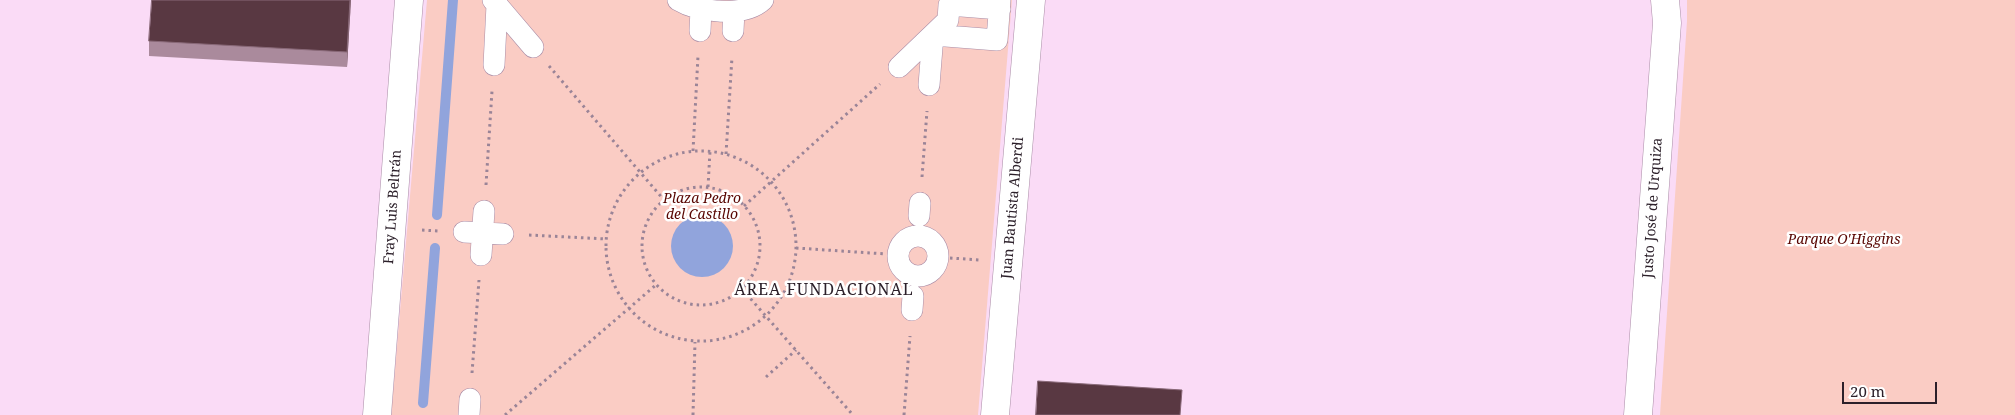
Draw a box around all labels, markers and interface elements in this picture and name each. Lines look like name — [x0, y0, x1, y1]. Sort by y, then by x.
street label: Juan Bautista Alberdi — [998, 136, 1028, 280]
street label: Justo José de Urquiza — [1640, 137, 1666, 279]
street label: Fray Luis Beltrán — [381, 149, 405, 265]
park label: Plaza Pedro del Castillo — [663, 191, 741, 223]
park label: Parque O'Higgins — [1788, 232, 1900, 248]
district label: ÁREA FUNDACIONAL — [732, 280, 916, 300]
scale bar — [1845, 372, 1940, 404]
text: 20 m — [1850, 381, 1885, 401]

